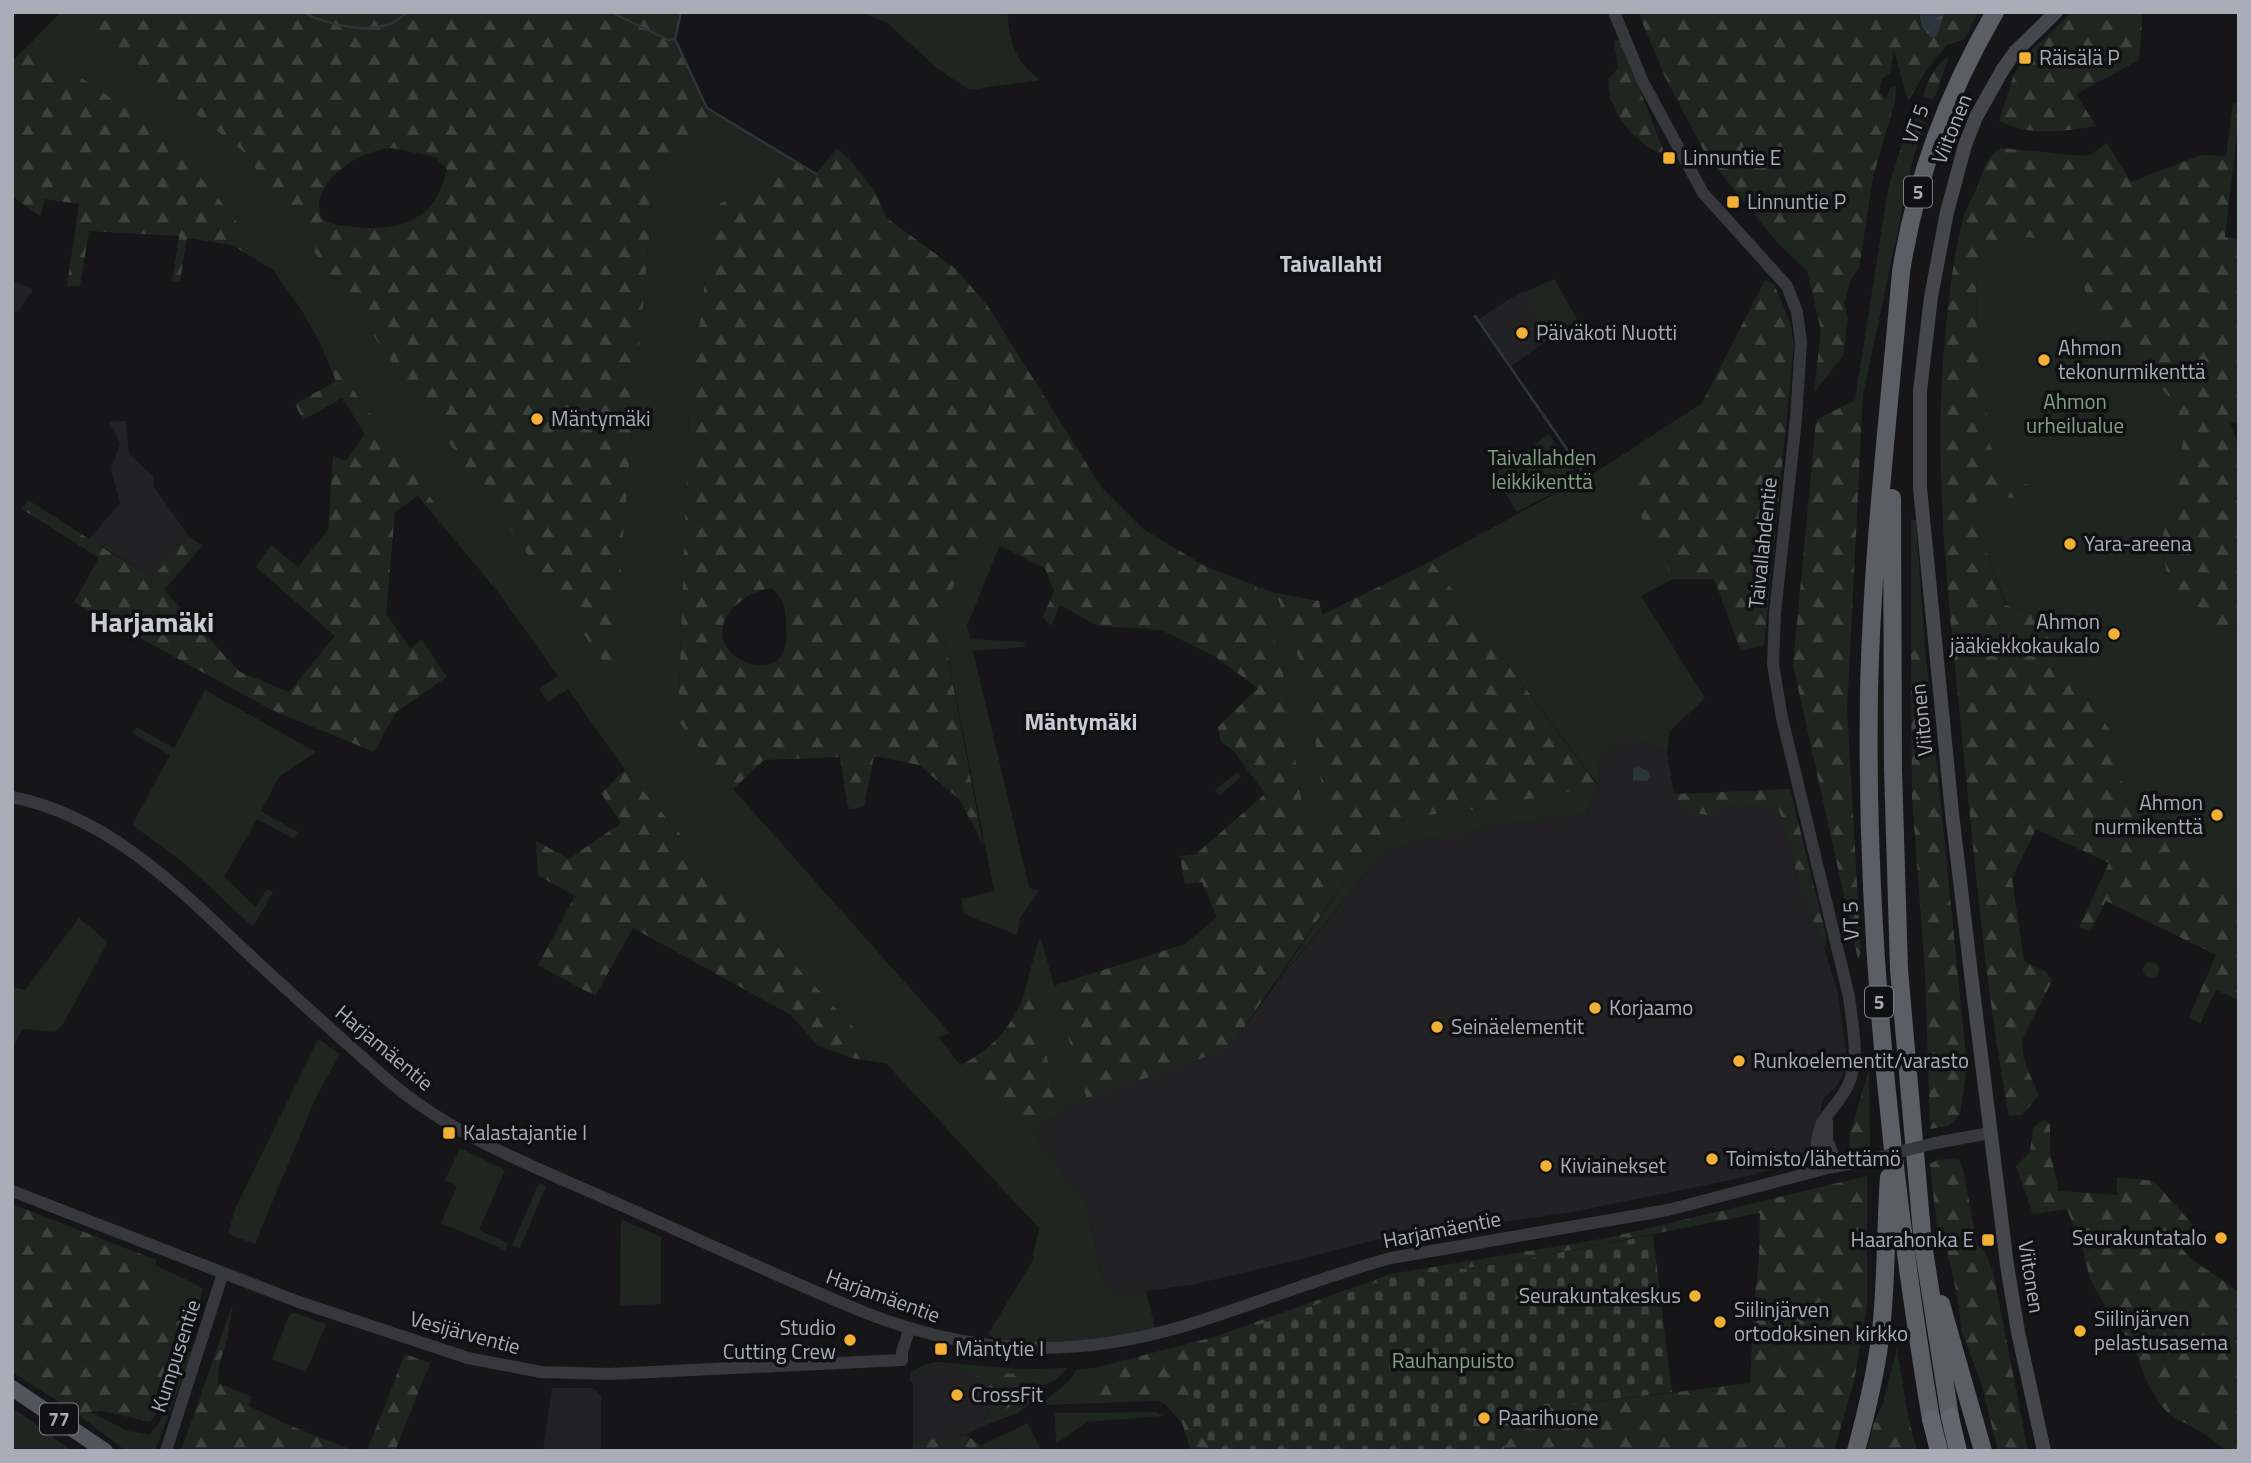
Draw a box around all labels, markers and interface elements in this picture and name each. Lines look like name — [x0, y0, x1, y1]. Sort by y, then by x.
place label: Räisälä P — [2039, 41, 2120, 73]
marker: Räisälä P — [2017, 50, 2033, 66]
street label: Viitonen — [1923, 89, 1980, 168]
street label: VT 5 — [1893, 100, 1937, 148]
place label: Linnuntie E — [1683, 141, 1781, 173]
marker: Linnuntie E — [1661, 150, 1677, 166]
road number: 5 — [1904, 176, 1932, 208]
place label: Linnuntie P — [1747, 185, 1846, 217]
marker: Linnuntie P — [1725, 194, 1741, 210]
district label: Taivallahti — [1280, 246, 1382, 281]
place label: Päiväkoti Nuotti — [1536, 316, 1677, 348]
marker: Päiväkoti Nuotti — [1514, 325, 1530, 341]
place label: Ahmon tekonurmikenttä — [2058, 331, 2206, 387]
marker: Ahmon tekonurmikenttä — [2036, 352, 2052, 368]
park label: Ahmon urheilualue — [2026, 385, 2124, 441]
place label: Mäntymäki — [551, 402, 651, 434]
marker: Mäntymäki — [529, 411, 545, 427]
park label: Taivallahden leikkikenttä — [1487, 441, 1597, 497]
street label: Taivallahdentie — [1739, 476, 1785, 610]
place label: Yara-areena — [2084, 527, 2192, 559]
marker: Yara-areena — [2062, 536, 2078, 552]
district label: Harjamäki — [90, 600, 214, 643]
place label: Ahmon jääkiekkokaukalo — [1948, 605, 2100, 661]
marker: Ahmon jääkiekkokaukalo — [2106, 626, 2122, 642]
street label: Viitonen — [1901, 682, 1941, 758]
district label: Mäntymäki — [1025, 704, 1137, 739]
place label: Ahmon nurmikenttä — [2094, 786, 2203, 842]
marker: Ahmon nurmikenttä — [2209, 807, 2225, 823]
street label: VT 5 — [1833, 901, 1867, 941]
road number: 5 — [1865, 986, 1893, 1018]
place label: Korjaamo — [1609, 991, 1693, 1023]
street label: Harjamäentie — [329, 997, 441, 1098]
marker: Korjaamo — [1587, 1000, 1603, 1016]
place label: Seinäelementit — [1451, 1010, 1585, 1042]
marker: Seinäelementit — [1429, 1019, 1445, 1035]
place label: Runkoelementit/varasto — [1753, 1044, 1969, 1076]
marker: Runkoelementit/varasto — [1731, 1053, 1747, 1069]
place label: Kalastajantie I — [463, 1116, 587, 1148]
marker: Kalastajantie I — [441, 1125, 457, 1141]
place label: Toimisto/lähettämö — [1726, 1142, 1901, 1174]
place label: Kiviainekset — [1560, 1149, 1667, 1181]
marker: Toimisto/lähettämö — [1704, 1151, 1720, 1167]
marker: Kiviainekset — [1538, 1158, 1554, 1174]
street label: Harjamäentie — [1380, 1202, 1504, 1256]
place label: Seurakuntatalo — [2072, 1221, 2207, 1253]
place label: Haarahonka E — [1851, 1223, 1974, 1255]
marker: Seurakuntatalo — [2213, 1230, 2229, 1246]
marker: Haarahonka E — [1980, 1232, 1996, 1248]
street label: Viitonen — [2010, 1238, 2054, 1315]
street label: Harjamäentie — [822, 1260, 945, 1331]
place label: Seurakuntakeskus — [1519, 1279, 1681, 1311]
marker: Seurakuntakeskus — [1687, 1288, 1703, 1304]
place label: Siilinjärven ortodoksinen kirkko — [1734, 1293, 1908, 1349]
street label: Kumpusentie — [142, 1295, 208, 1416]
street label: Vesijärventie — [406, 1302, 524, 1362]
place label: Siilinjärven pelastusasema — [2094, 1302, 2229, 1358]
place label: Studio Cutting Crew — [723, 1311, 836, 1367]
marker: Siilinjärven ortodoksinen kirkko — [1712, 1314, 1728, 1330]
marker: Siilinjärven pelastusasema — [2072, 1323, 2088, 1339]
marker: Studio Cutting Crew — [842, 1332, 858, 1348]
place label: Mäntytie I — [955, 1332, 1044, 1364]
marker: Mäntytie I — [933, 1341, 949, 1357]
park label: Rauhanpuisto — [1392, 1344, 1514, 1376]
place label: CrossFit — [971, 1378, 1044, 1410]
marker: CrossFit — [949, 1387, 965, 1403]
place label: Paarihuone — [1498, 1401, 1599, 1433]
road number: 77 — [40, 1404, 78, 1434]
marker: Paarihuone — [1476, 1410, 1492, 1426]

